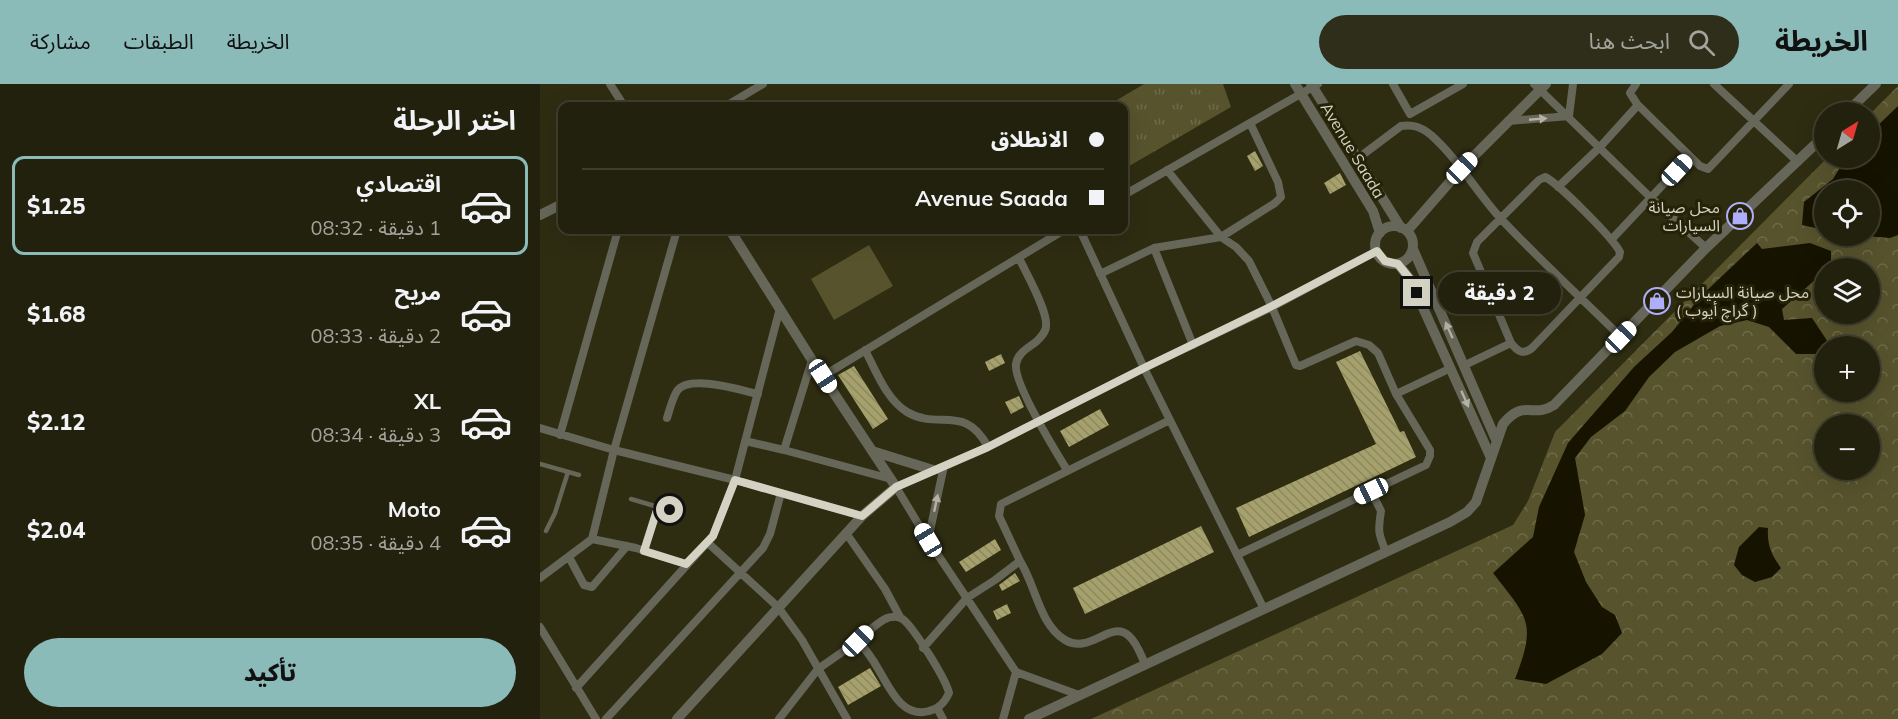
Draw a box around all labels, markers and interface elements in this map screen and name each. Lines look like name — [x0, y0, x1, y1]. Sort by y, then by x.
search box — [1319, 15, 1739, 69]
text: الخريطة — [1775, 23, 1868, 58]
icon: search — [1685, 26, 1718, 59]
text: ابحث هنا — [1588, 27, 1670, 55]
text: مشاركة — [30, 28, 91, 54]
text: الطبقات — [124, 28, 194, 54]
text: الخريطة — [227, 28, 290, 54]
street label: Avenue Saada — [1317, 98, 1389, 202]
north arrow — [1814, 102, 1880, 168]
map controls — [1814, 102, 1880, 480]
text: اختر الرحلة — [393, 103, 516, 137]
one-way arrow — [1529, 114, 1548, 124]
text: الانطلاق — [991, 125, 1068, 153]
car — [1443, 149, 1481, 187]
car — [1658, 151, 1696, 189]
text: اقتصادي — [356, 170, 441, 198]
icon: car — [459, 179, 513, 233]
button: locate — [1814, 180, 1880, 246]
text: Avenue Saada — [915, 184, 1068, 212]
text: $1.25 — [27, 192, 86, 220]
place label: محل صيانة السيارات — [1648, 197, 1720, 235]
shop icon: محل صيانة السيارات — [1725, 201, 1755, 231]
text: 1 دقيقة · 08:32 — [311, 215, 441, 240]
button: layers — [1814, 258, 1880, 324]
callout: 2 دقيقة — [1438, 272, 1561, 314]
text: مريح — [395, 278, 441, 306]
route end — [1403, 279, 1430, 306]
text: 2 دقيقة — [1465, 280, 1534, 305]
place label: محل صيانة السيارات ( گراچ أيوب ) — [1676, 282, 1809, 323]
shop icon: محل صيانة السيارات ( گراچ أيوب ) — [1642, 286, 1672, 316]
icon: car — [459, 287, 513, 341]
text: $1.68 — [27, 300, 86, 328]
car — [1602, 318, 1640, 356]
one-way arrow — [1445, 322, 1454, 339]
text: 2 دقيقة · 08:33 — [311, 323, 441, 348]
button: + — [1814, 336, 1880, 402]
car — [806, 356, 840, 396]
text: XL — [414, 387, 441, 415]
one-way arrow — [1461, 390, 1470, 408]
icon: car — [459, 395, 513, 449]
text: $2.12 — [27, 408, 86, 436]
button: − — [1814, 414, 1880, 480]
text: 3 دقيقة · 08:34 — [311, 422, 441, 447]
car — [1351, 475, 1391, 507]
one-way arrow — [932, 493, 941, 512]
text: Moto — [388, 495, 441, 523]
route start — [656, 496, 683, 523]
icon: car — [459, 503, 513, 557]
text: $2.04 — [27, 516, 86, 544]
car — [911, 520, 945, 560]
text: 4 دقيقة · 08:35 — [311, 530, 441, 555]
car — [839, 622, 877, 660]
button: تأكيد — [24, 638, 516, 707]

